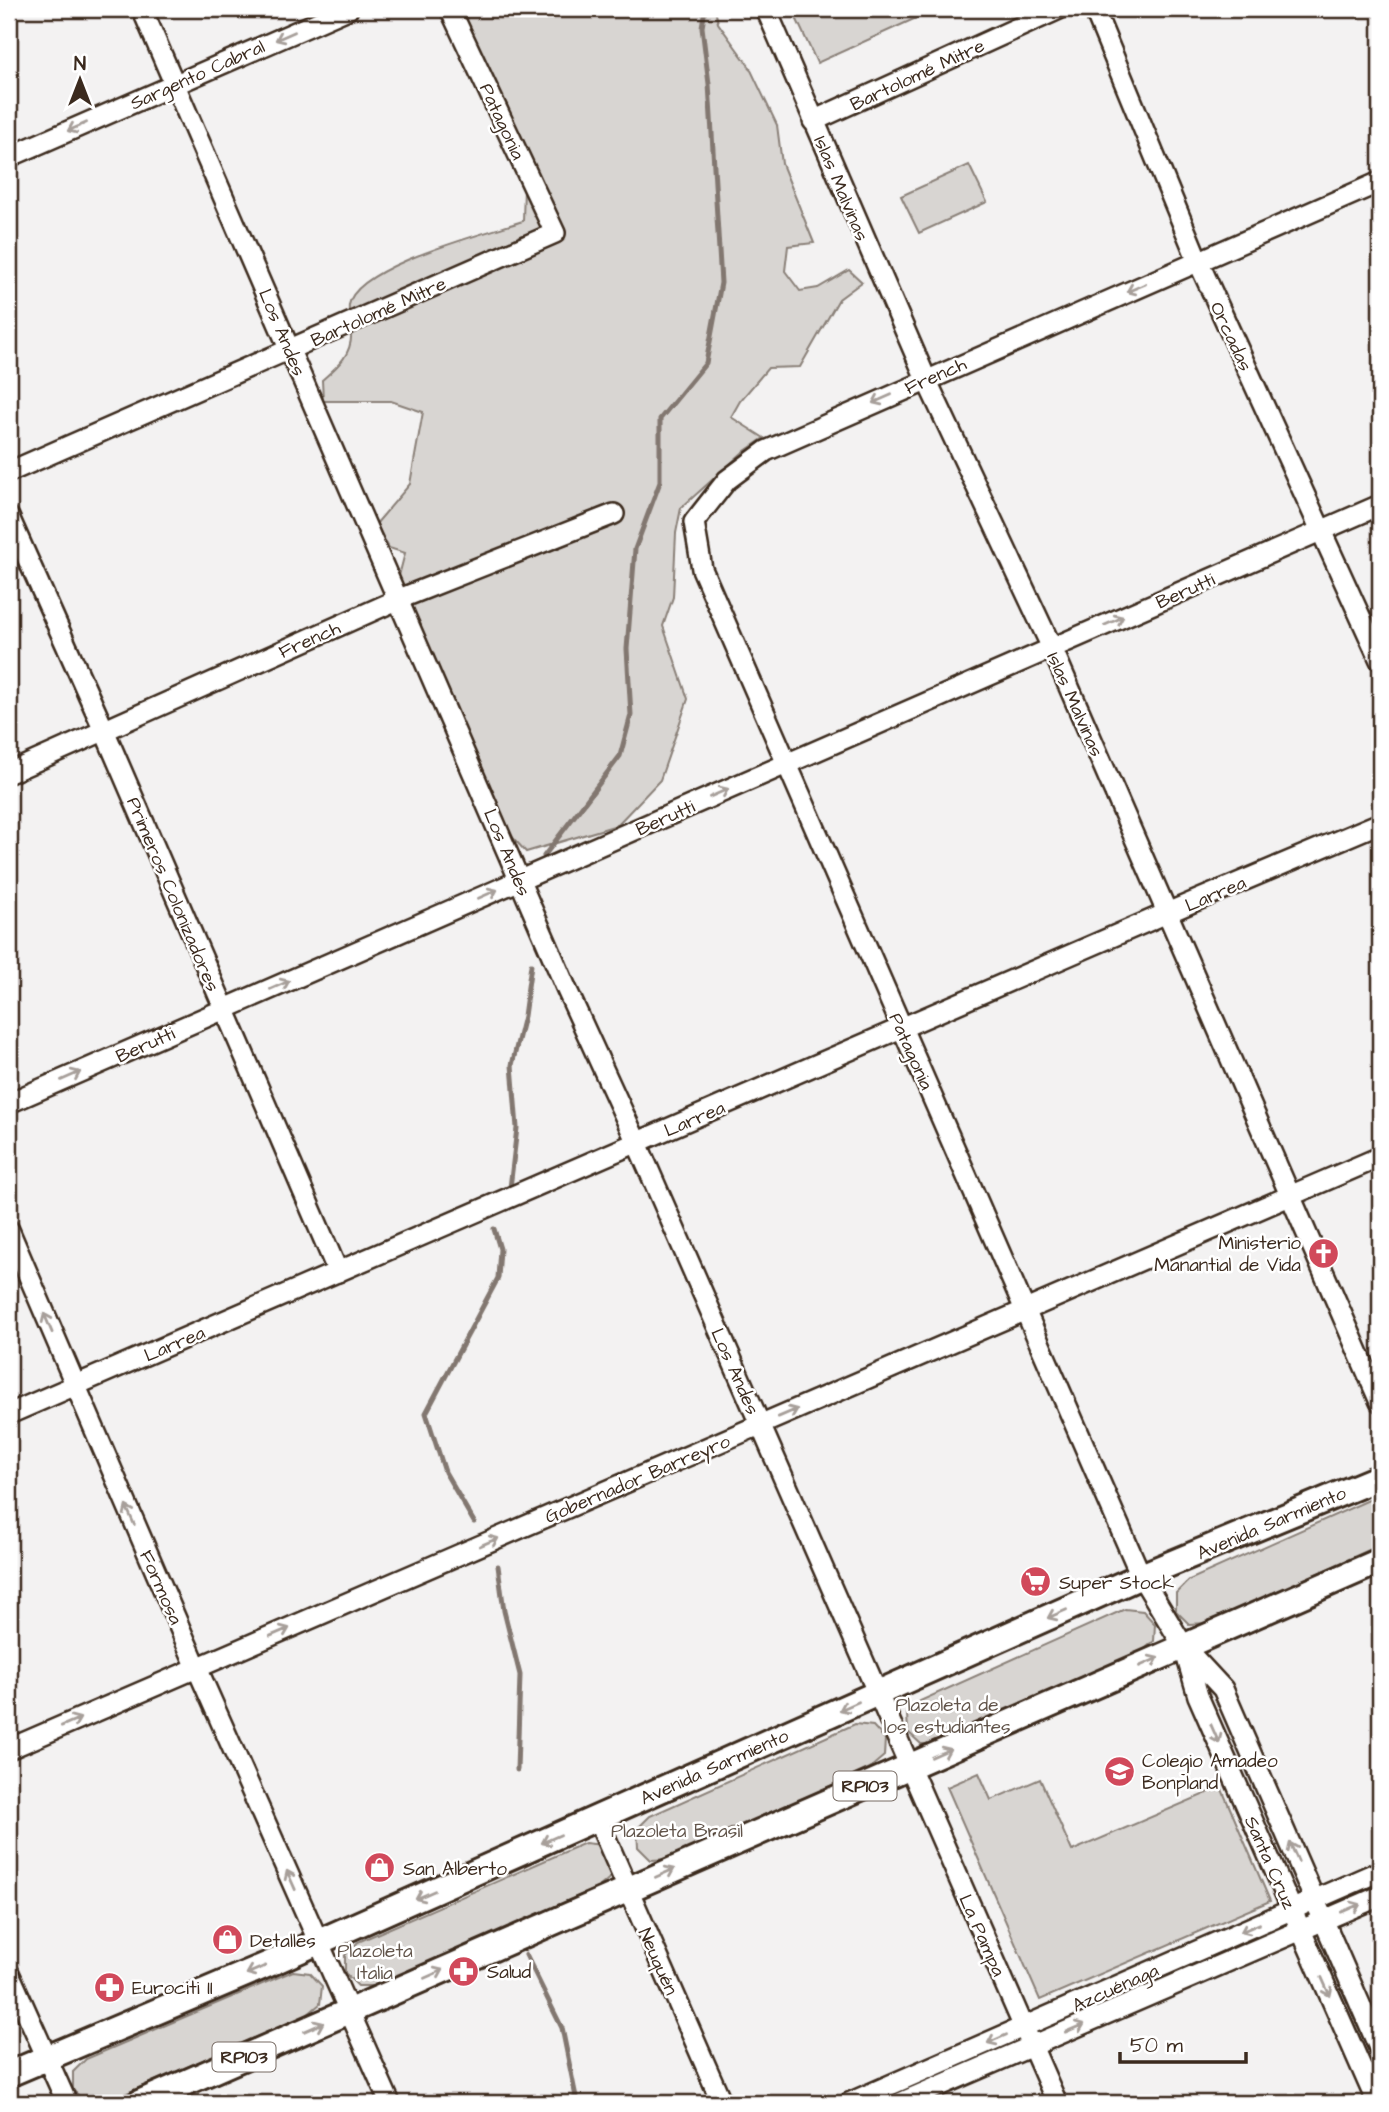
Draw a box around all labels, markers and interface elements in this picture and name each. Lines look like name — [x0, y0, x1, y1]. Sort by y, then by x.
one-way arrow — [275, 30, 296, 43]
street label: Bartolomé Mitre — [846, 32, 989, 118]
street label: Sargento Cabral — [126, 34, 270, 118]
north arrow — [46, 46, 116, 116]
text: N — [74, 51, 86, 78]
street label: Patagonia — [471, 79, 531, 165]
one-way arrow — [66, 121, 88, 134]
street label: Islas Malvinas — [806, 132, 875, 245]
street label: Bartolomé Mitre — [307, 270, 451, 354]
one-way arrow — [1125, 282, 1147, 295]
street label: Los Andes — [251, 285, 312, 380]
street label: Orcadas — [1203, 297, 1258, 376]
street label: French — [900, 351, 971, 402]
one-way arrow — [872, 393, 893, 406]
street label: Berutti — [1152, 566, 1220, 616]
one-way arrow — [1103, 614, 1124, 627]
street label: French — [274, 615, 345, 666]
street label: Islas Malvinas — [1040, 648, 1110, 761]
one-way arrow — [708, 786, 729, 799]
street label: Primeros Colonizadores — [119, 793, 226, 996]
street label: Berutti — [632, 793, 700, 843]
street label: Los Andes — [476, 805, 537, 900]
street label: Larrea — [1181, 869, 1250, 919]
one-way arrow — [477, 887, 498, 900]
one-way arrow — [268, 978, 290, 991]
street label: Patagonia — [881, 1009, 940, 1095]
street label: Berutti — [112, 1020, 180, 1070]
one-way arrow — [60, 1069, 81, 1082]
street label: Larrea — [660, 1094, 729, 1144]
place label: Ministerio Manantial de Vida — [1154, 1230, 1301, 1279]
church icon: Ministerio Manantial de Vida — [1307, 1236, 1341, 1270]
one-way arrow — [41, 1313, 54, 1334]
street label: Larrea — [140, 1319, 209, 1369]
street label: Los Andes — [704, 1324, 766, 1419]
one-way arrow — [777, 1406, 798, 1419]
street label: Gobernador Barreyro — [541, 1428, 735, 1532]
street label: Avenida Sarmiento — [1193, 1480, 1351, 1567]
one-way arrow — [123, 1504, 136, 1526]
one-way arrow — [478, 1535, 499, 1548]
street label: Formosa — [132, 1546, 189, 1629]
supermarket icon: Super Stock — [1019, 1565, 1053, 1599]
place label: Super Stock — [1059, 1570, 1174, 1597]
one-way arrow — [1046, 1608, 1068, 1621]
one-way arrow — [269, 1625, 291, 1638]
one-way arrow — [1138, 1655, 1160, 1668]
park label: Plazoleta de los estudiantes — [883, 1692, 1011, 1741]
one-way arrow — [839, 1700, 860, 1713]
one-way arrow — [60, 1715, 82, 1728]
street label: Avenida Sarmiento — [636, 1722, 793, 1812]
one-way arrow — [1209, 1723, 1222, 1744]
one-way arrow — [930, 1746, 951, 1759]
place label: Colegio Amadeo Bonpland — [1142, 1748, 1278, 1797]
school or university icon: Colegio Amadeo Bonpland — [1102, 1754, 1136, 1788]
road number: RP103 — [834, 1772, 896, 1800]
street label: Santa Cruz — [1237, 1812, 1302, 1914]
park label: Plazoleta Brasil — [611, 1818, 743, 1845]
one-way arrow — [541, 1833, 563, 1846]
one-way arrow — [1287, 1842, 1300, 1864]
shop icon: San Alberto — [363, 1851, 397, 1885]
place label: San Alberto — [403, 1856, 507, 1883]
one-way arrow — [654, 1866, 675, 1879]
one-way arrow — [284, 1870, 297, 1891]
one-way arrow — [415, 1889, 436, 1902]
street label: La Pampa — [952, 1890, 1012, 1981]
one-way arrow — [1340, 1901, 1361, 1914]
one-way arrow — [1240, 1922, 1262, 1935]
shop icon: Detalles — [210, 1923, 244, 1957]
street label: Neuquén — [631, 1924, 684, 2000]
place label: Detalles — [250, 1928, 316, 1955]
park label: Plazoleta Italia — [337, 1938, 413, 1987]
pharmacy icon: Salud — [447, 1954, 481, 1988]
street label: Azcuénaga — [1068, 1957, 1164, 2020]
place label: Salud — [487, 1959, 532, 1986]
one-way arrow — [245, 1964, 267, 1977]
one-way arrow — [423, 1967, 444, 1980]
pharmacy icon: Eurociti II — [92, 1970, 126, 2004]
place label: Eurociti II — [132, 1975, 213, 2002]
one-way arrow — [1320, 1976, 1333, 1997]
one-way arrow — [302, 2020, 324, 2033]
one-way arrow — [1064, 2021, 1085, 2034]
scale bar — [1120, 2021, 1246, 2065]
text: 50 m — [1130, 2031, 1184, 2060]
one-way arrow — [987, 2033, 1008, 2046]
road number: RP103 — [212, 2042, 276, 2071]

